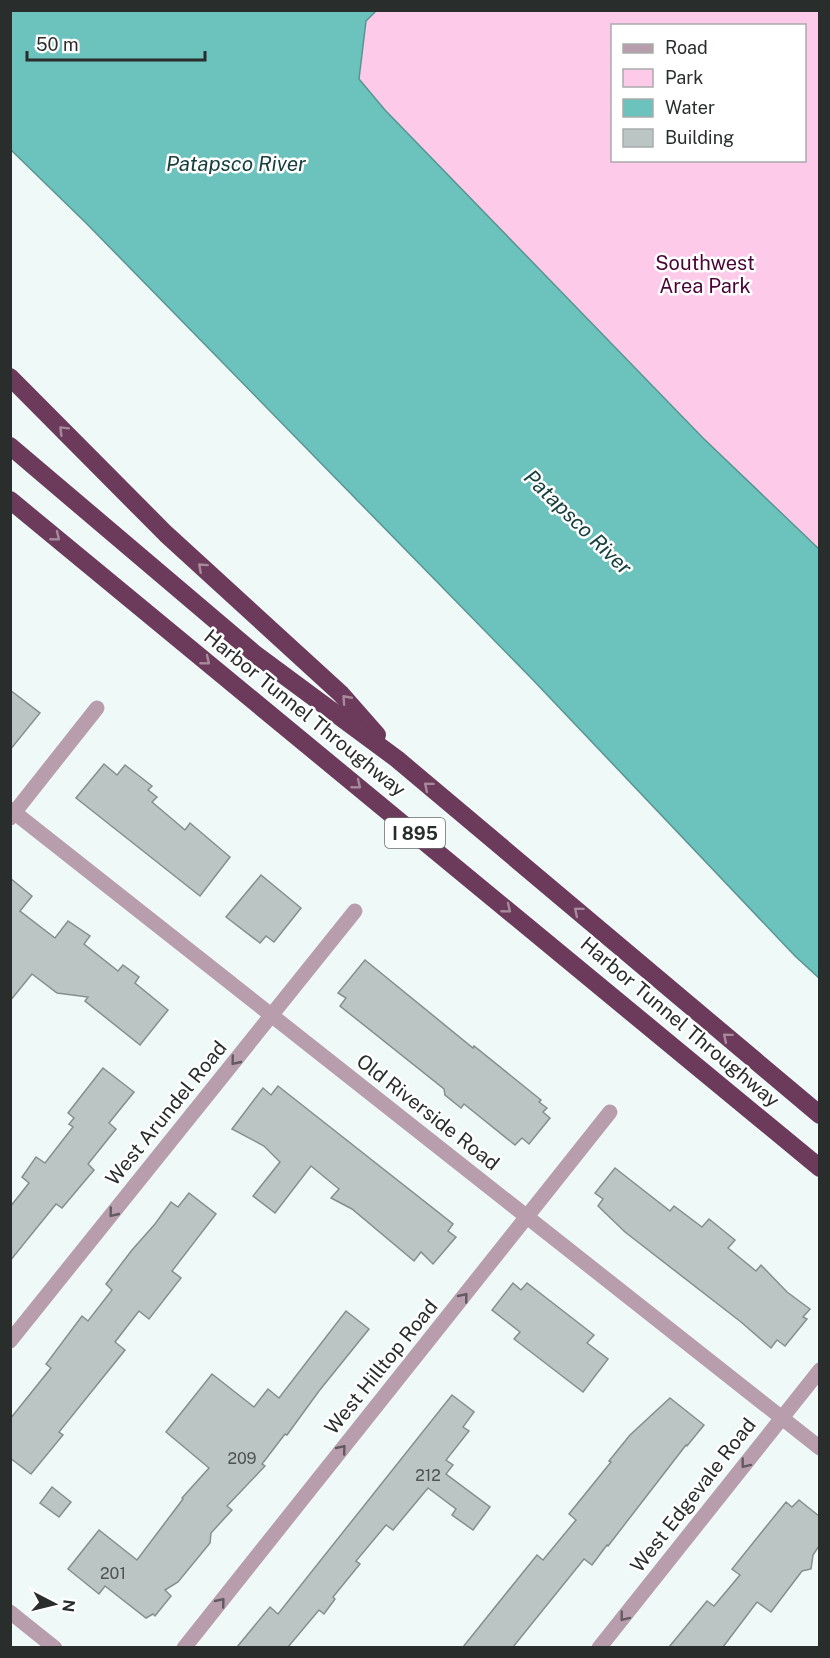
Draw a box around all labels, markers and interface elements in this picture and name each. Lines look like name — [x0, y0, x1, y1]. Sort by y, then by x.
scale bar — [27, 24, 206, 62]
legend — [611, 24, 806, 162]
text: 50 m — [36, 34, 79, 55]
text: Road — [665, 37, 708, 58]
text: Park — [665, 67, 703, 88]
text: Water — [665, 97, 715, 118]
text: Building — [665, 127, 734, 148]
water label: Patapsco River — [166, 151, 307, 176]
park label: Southwest Area Park — [655, 251, 755, 298]
one-way arrow — [60, 427, 71, 438]
water label: Patapsco River — [519, 464, 638, 580]
one-way arrow — [49, 530, 60, 541]
one-way arrow — [199, 563, 209, 574]
street label: Harbor Tunnel Throughway — [199, 624, 411, 802]
one-way arrow — [199, 654, 210, 665]
one-way arrow — [342, 695, 353, 706]
one-way arrow — [350, 778, 361, 789]
one-way arrow — [424, 782, 435, 793]
road number: I 895 — [385, 818, 445, 848]
one-way arrow — [501, 902, 512, 913]
one-way arrow — [574, 908, 585, 919]
street label: Harbor Tunnel Throughway — [576, 932, 785, 1112]
one-way arrow — [723, 1033, 734, 1044]
street label: West Arundel Road — [100, 1036, 232, 1190]
street label: Old Riverside Road — [352, 1049, 504, 1175]
one-way arrow — [231, 1054, 242, 1065]
one-way arrow — [109, 1206, 120, 1217]
one-way arrow — [456, 1292, 467, 1303]
street label: West Hilltop Road — [319, 1295, 443, 1439]
street label: West Edgevale Road — [625, 1413, 761, 1577]
one-way arrow — [335, 1445, 346, 1456]
house number: 209 — [227, 1449, 257, 1468]
one-way arrow — [741, 1457, 752, 1468]
house number: 212 — [415, 1466, 441, 1485]
house number: 201 — [100, 1564, 126, 1583]
north arrow — [24, 1574, 84, 1634]
text: N — [58, 1598, 79, 1613]
one-way arrow — [213, 1598, 224, 1609]
one-way arrow — [620, 1610, 631, 1621]

